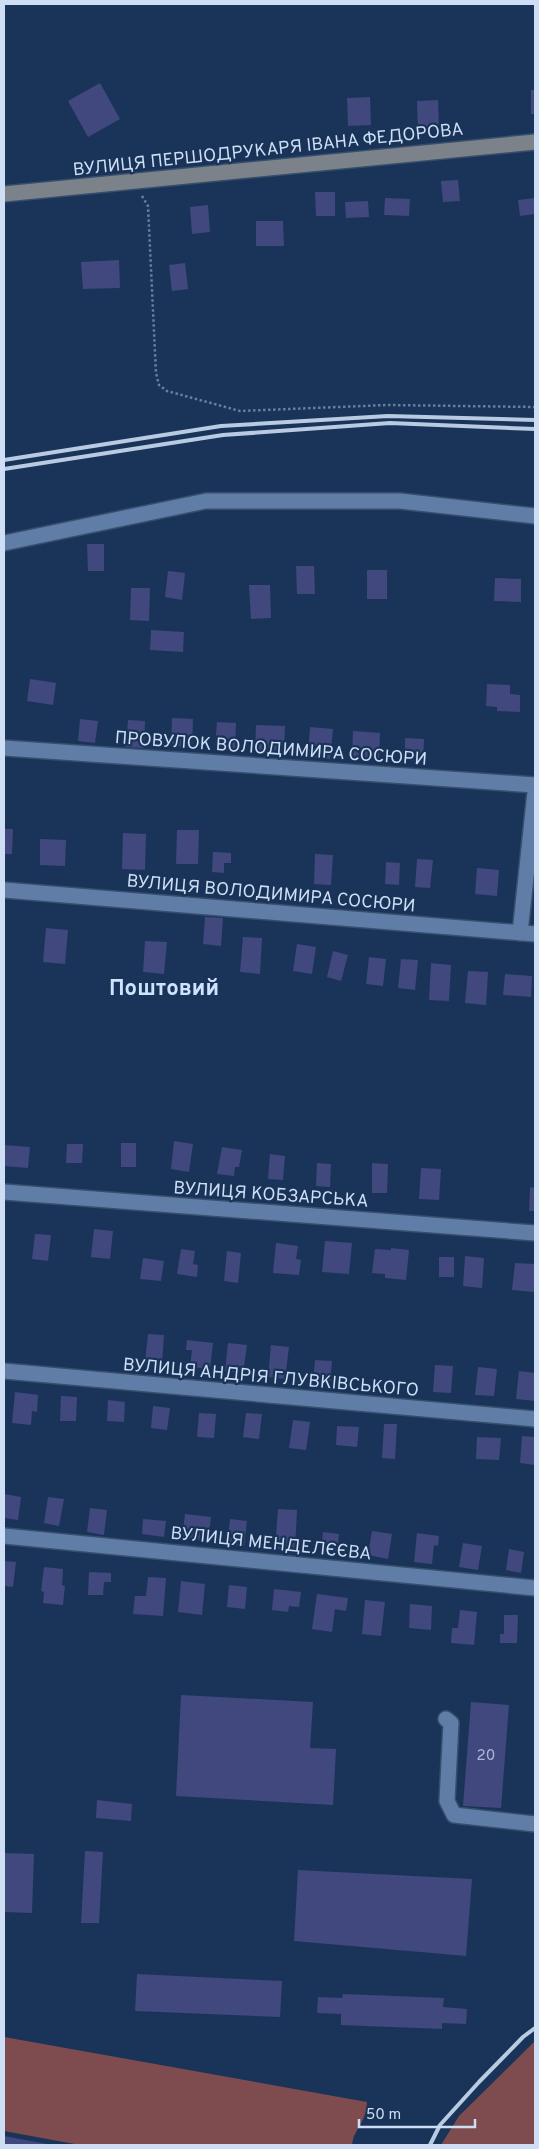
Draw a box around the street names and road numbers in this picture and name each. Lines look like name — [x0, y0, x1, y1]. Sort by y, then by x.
street label: ВУЛИЦЯ ПЕРШОДРУКАРЯ ІВАНА ФЕДОРОВА — [72, 119, 465, 182]
street label: ПРОВУЛОК ВОЛОДИМИРА СОСЮРИ — [114, 727, 428, 772]
street label: ВУЛИЦЯ ВОЛОДИМИРА СОСЮРИ — [126, 870, 416, 919]
street label: ВУЛИЦЯ КОБЗАРСЬКА — [173, 1177, 369, 1214]
street label: ВУЛИЦЯ АНДРІЯ ГЛУВКІВСЬКОГО — [122, 1354, 420, 1403]
street label: ВУЛИЦЯ МЕНДЕЛЄЄВА — [169, 1522, 372, 1566]

